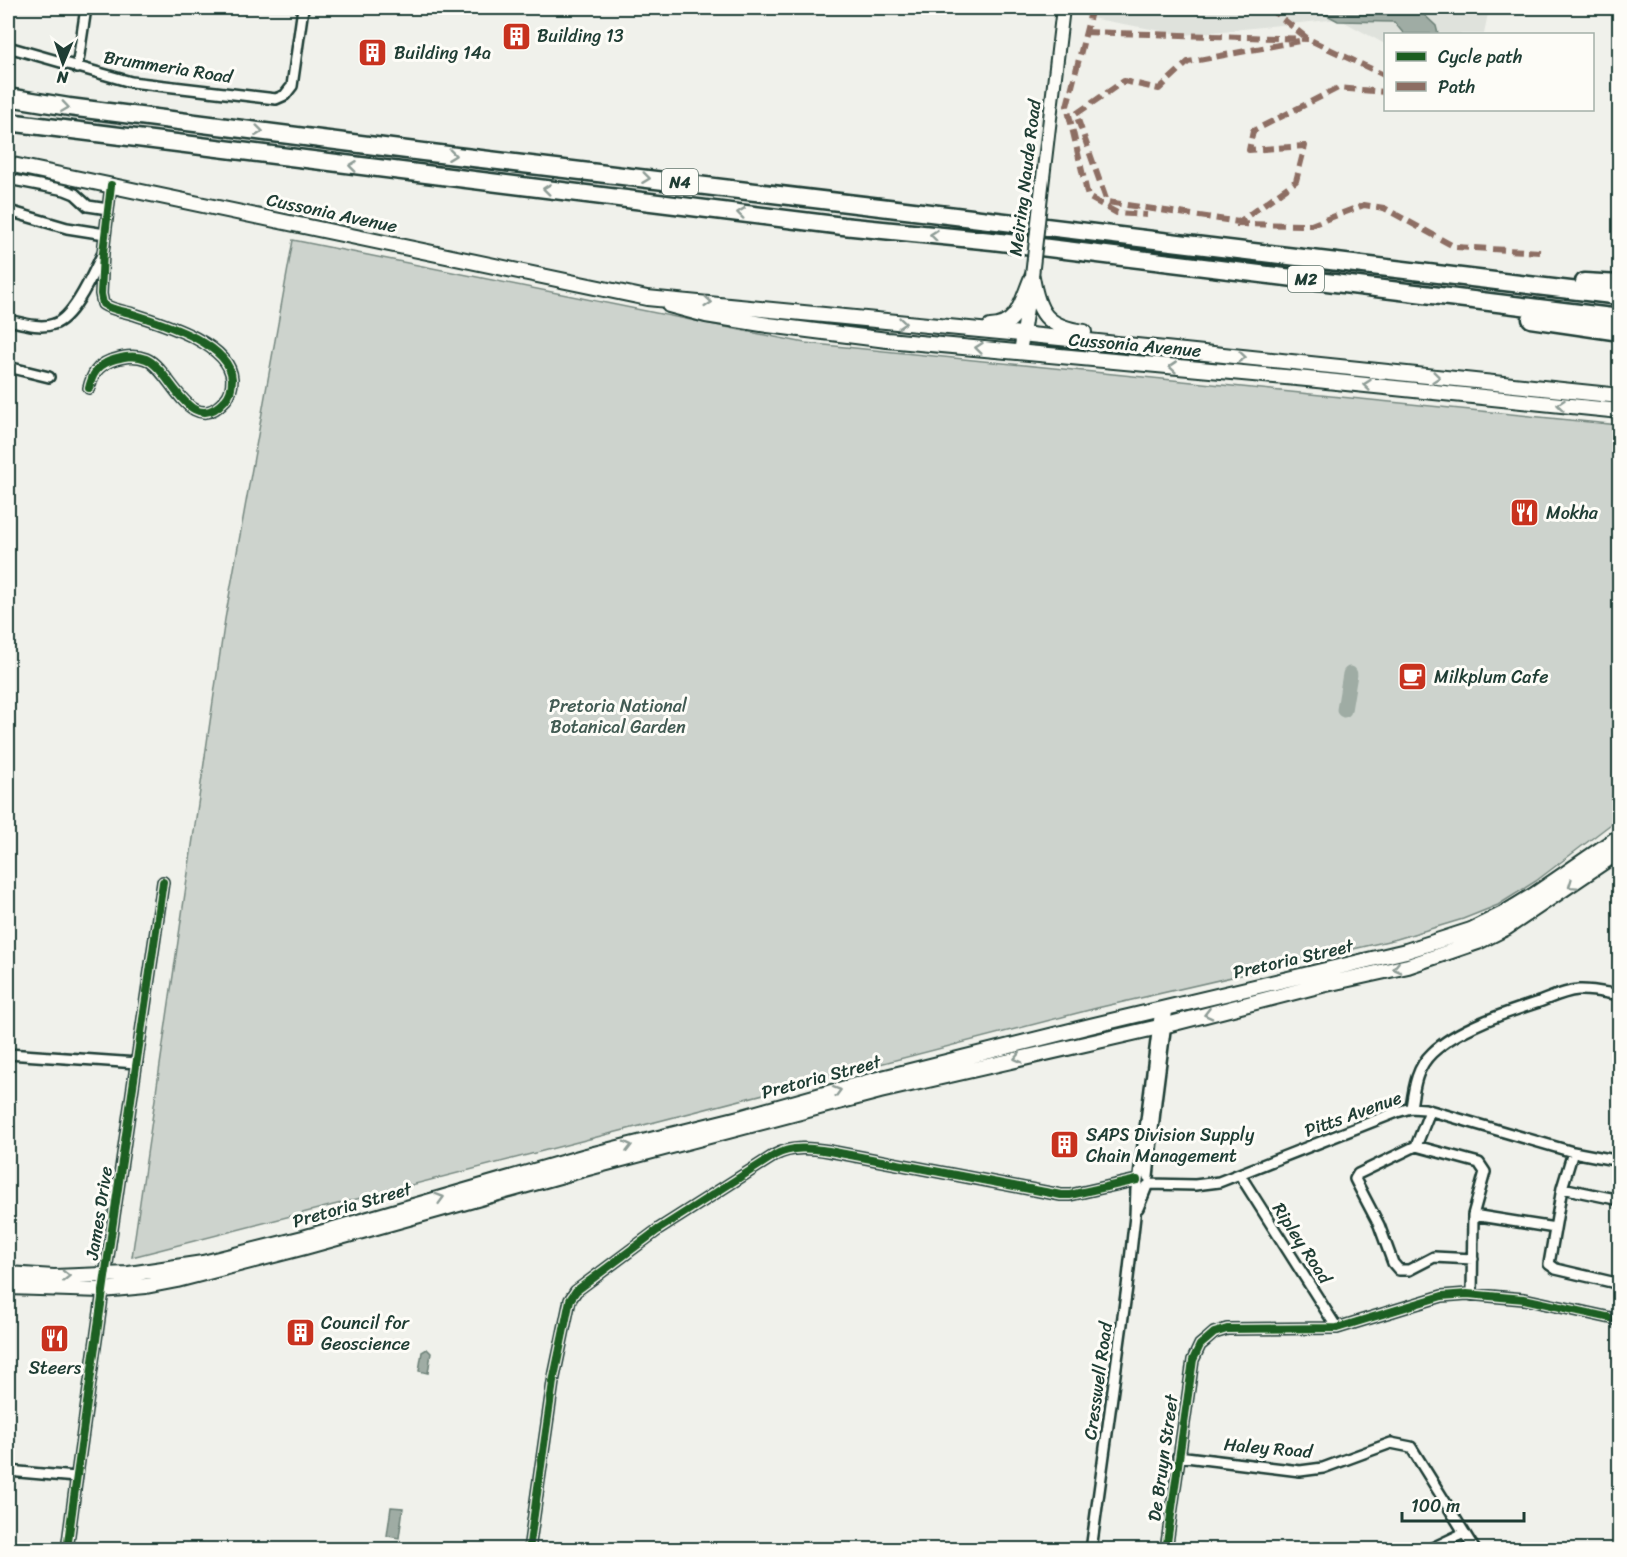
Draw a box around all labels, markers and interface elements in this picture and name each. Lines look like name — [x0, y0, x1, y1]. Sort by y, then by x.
building icon: Building 13 — [500, 20, 532, 52]
place label: Building 13 — [537, 20, 624, 52]
north arrow — [33, 33, 93, 93]
legend — [1384, 33, 1594, 111]
building icon: Building 14a — [357, 37, 389, 69]
place label: Building 14a — [394, 37, 491, 69]
street label: Brummeria Road — [101, 41, 236, 93]
text: Cycle path — [1438, 41, 1522, 73]
text: N — [56, 63, 70, 92]
text: Path — [1438, 71, 1475, 103]
street label: Meiring Naude Road — [1000, 96, 1051, 258]
one-way arrow — [61, 100, 70, 112]
one-way arrow — [254, 124, 263, 137]
one-way arrow — [448, 148, 457, 161]
one-way arrow — [349, 161, 358, 173]
road number: N4 — [662, 169, 698, 195]
one-way arrow — [641, 171, 650, 184]
street label: Cussonia Avenue — [264, 184, 400, 242]
one-way arrow — [542, 184, 552, 196]
one-way arrow — [736, 207, 745, 220]
one-way arrow — [930, 229, 939, 242]
road number: M2 — [1288, 266, 1324, 292]
one-way arrow — [704, 295, 713, 308]
one-way arrow — [898, 316, 907, 329]
street label: Cussonia Avenue — [1067, 323, 1203, 367]
one-way arrow — [975, 343, 984, 355]
one-way arrow — [1238, 350, 1247, 363]
one-way arrow — [1169, 360, 1178, 373]
one-way arrow — [1432, 370, 1441, 383]
one-way arrow — [1363, 379, 1372, 392]
one-way arrow — [1557, 399, 1566, 412]
restaurant icon: Mokha — [1509, 497, 1541, 529]
place label: Mokha — [1546, 497, 1599, 529]
cafe icon: Milkplum Cafe — [1397, 661, 1429, 693]
place label: Milkplum Cafe — [1434, 661, 1548, 693]
park label: Pretoria National Botanical Garden — [549, 690, 688, 743]
one-way arrow — [1567, 878, 1578, 889]
street label: Pretoria Street — [1230, 929, 1357, 988]
one-way arrow — [1393, 961, 1403, 974]
one-way arrow — [1203, 1007, 1214, 1019]
street label: Pretoria Street — [758, 1046, 885, 1108]
one-way arrow — [1013, 1051, 1023, 1064]
street label: Pitts Avenue — [1300, 1082, 1406, 1146]
one-way arrow — [832, 1085, 842, 1098]
place label: SAPS Division Supply Chain Management — [1086, 1119, 1255, 1172]
building icon: SAPS Division Supply Chain Management — [1049, 1129, 1081, 1161]
one-way arrow — [623, 1140, 633, 1153]
street label: James Drive — [76, 1164, 122, 1263]
street label: Pretoria Street — [289, 1173, 416, 1237]
one-way arrow — [434, 1193, 445, 1205]
street label: Ripley Road — [1264, 1196, 1341, 1292]
one-way arrow — [61, 1270, 70, 1283]
place label: Council for Geoscience — [321, 1307, 411, 1360]
building icon: Council for Geoscience — [284, 1317, 316, 1349]
street label: Cresswell Road — [1074, 1319, 1122, 1442]
restaurant icon: Steers — [39, 1323, 71, 1355]
place label: Steers — [29, 1352, 82, 1384]
street label: De Bruyn Street — [1138, 1392, 1188, 1523]
street label: Haley Road — [1223, 1428, 1315, 1468]
scale bar — [1402, 1485, 1524, 1523]
text: 100 m — [1411, 1490, 1460, 1522]

